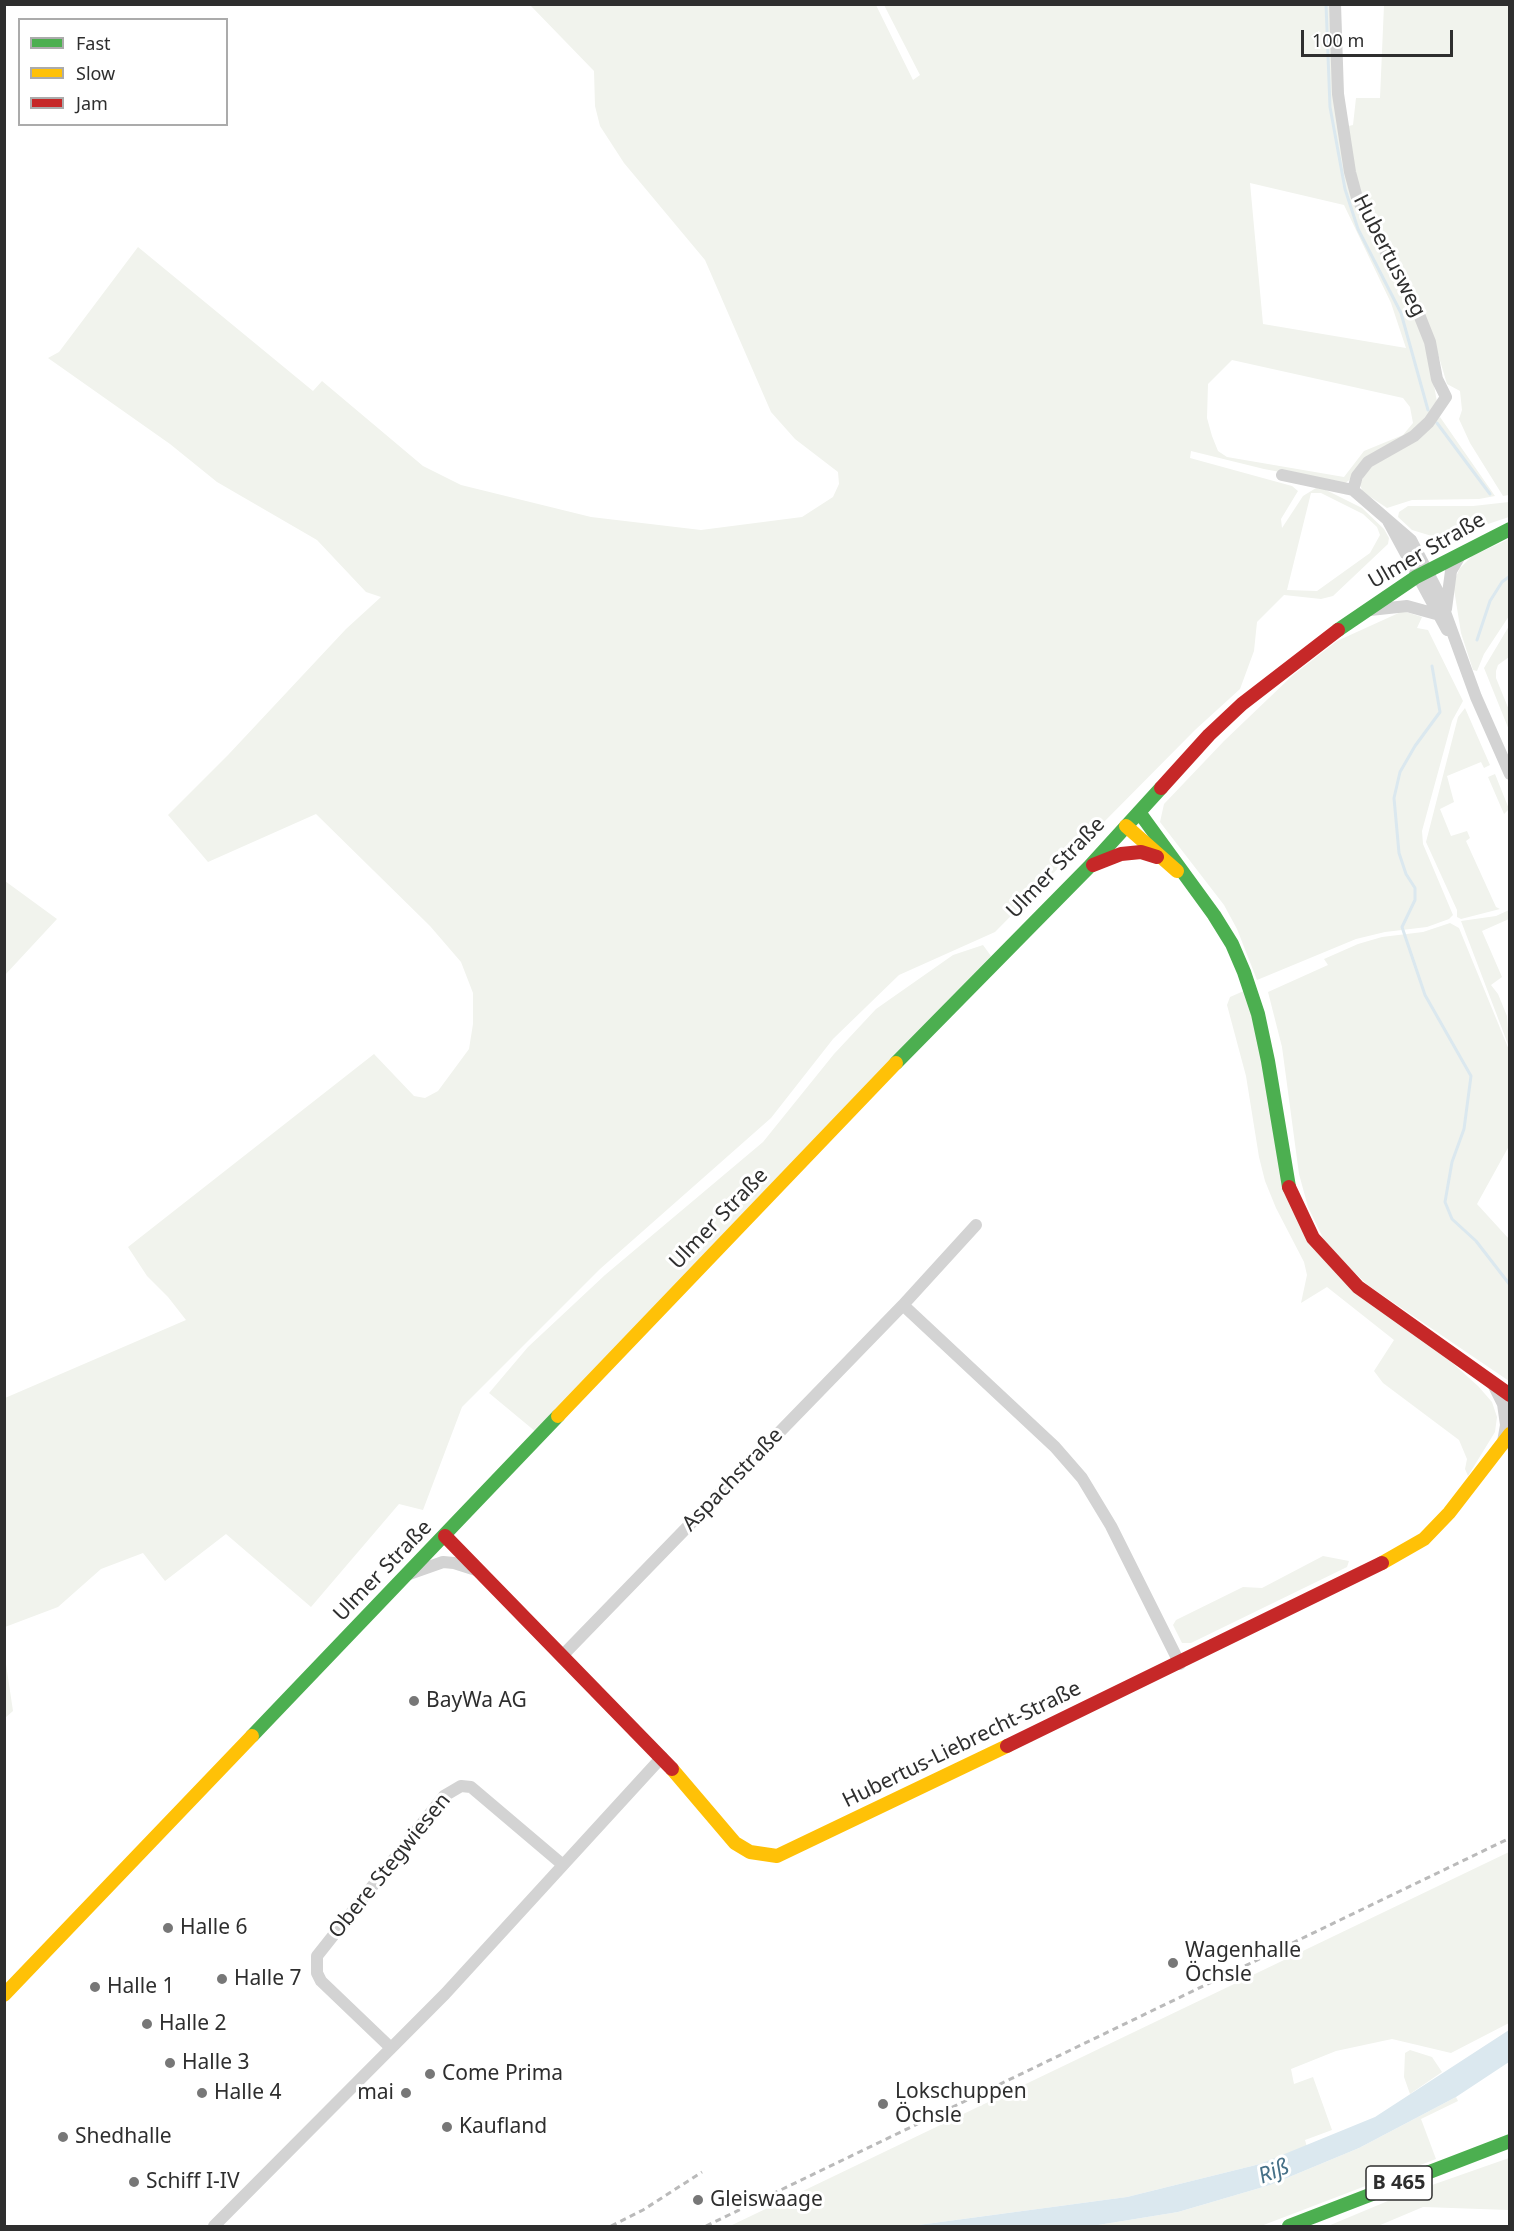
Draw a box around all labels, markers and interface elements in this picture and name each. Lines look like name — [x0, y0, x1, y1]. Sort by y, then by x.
legend — [18, 18, 228, 126]
scale bar — [1304, 18, 1456, 56]
text: 100 m — [1312, 28, 1364, 52]
text: Fast — [76, 31, 111, 55]
text: Slow — [76, 61, 115, 85]
text: Jam — [76, 91, 108, 115]
street label: Hubertusweg — [1347, 191, 1431, 321]
street label: Ulmer Straße — [1364, 507, 1490, 595]
street label: Ulmer Straße — [1002, 812, 1110, 924]
street label: Ulmer Straße — [665, 1163, 773, 1275]
street label: Aspachstraße — [677, 1423, 789, 1537]
street label: Ulmer Straße — [329, 1515, 437, 1627]
street label: Hubertus-Liebrecht-Straße — [839, 1676, 1085, 1814]
place label: BayWa AG — [426, 1688, 527, 1714]
marker: BayWa AG — [407, 1694, 421, 1708]
street label: Obere Stegwiesen — [324, 1788, 456, 1944]
place label: Halle 6 — [180, 1915, 247, 1941]
marker: Halle 6 — [161, 1921, 175, 1935]
place label: Wagenhalle Öchsle — [1185, 1938, 1301, 1988]
marker: Wagenhalle Öchsle — [1166, 1956, 1180, 1970]
place label: Halle 7 — [234, 1966, 301, 1992]
marker: Halle 7 — [215, 1972, 229, 1986]
place label: Halle 1 — [107, 1974, 174, 2000]
marker: Halle 1 — [88, 1980, 102, 1994]
place label: Halle 2 — [159, 2011, 226, 2037]
marker: Halle 2 — [140, 2017, 154, 2031]
place label: Halle 3 — [182, 2050, 249, 2076]
marker: Halle 3 — [163, 2056, 177, 2070]
place label: Come Prima — [442, 2061, 563, 2087]
marker: Come Prima — [423, 2067, 437, 2081]
place label: Lokschuppen Öchsle — [895, 2079, 1027, 2129]
place label: Halle 4 — [214, 2080, 281, 2106]
place label: mai — [357, 2080, 394, 2106]
marker: Halle 4 — [195, 2086, 209, 2100]
marker: mai — [399, 2086, 413, 2100]
marker: Lokschuppen Öchsle — [876, 2097, 890, 2111]
place label: Kaufland — [459, 2114, 547, 2140]
marker: Kaufland — [440, 2120, 454, 2134]
place label: Shedhalle — [75, 2124, 172, 2150]
marker: Shedhalle — [56, 2130, 70, 2144]
water label: Riß — [1255, 2154, 1293, 2190]
road number: B 465 — [1366, 2166, 1432, 2200]
place label: Schiff I-IV — [146, 2169, 240, 2195]
marker: Schiff I-IV — [127, 2175, 141, 2189]
place label: Gleiswaage — [710, 2187, 823, 2213]
marker: Gleiswaage — [691, 2193, 705, 2207]

